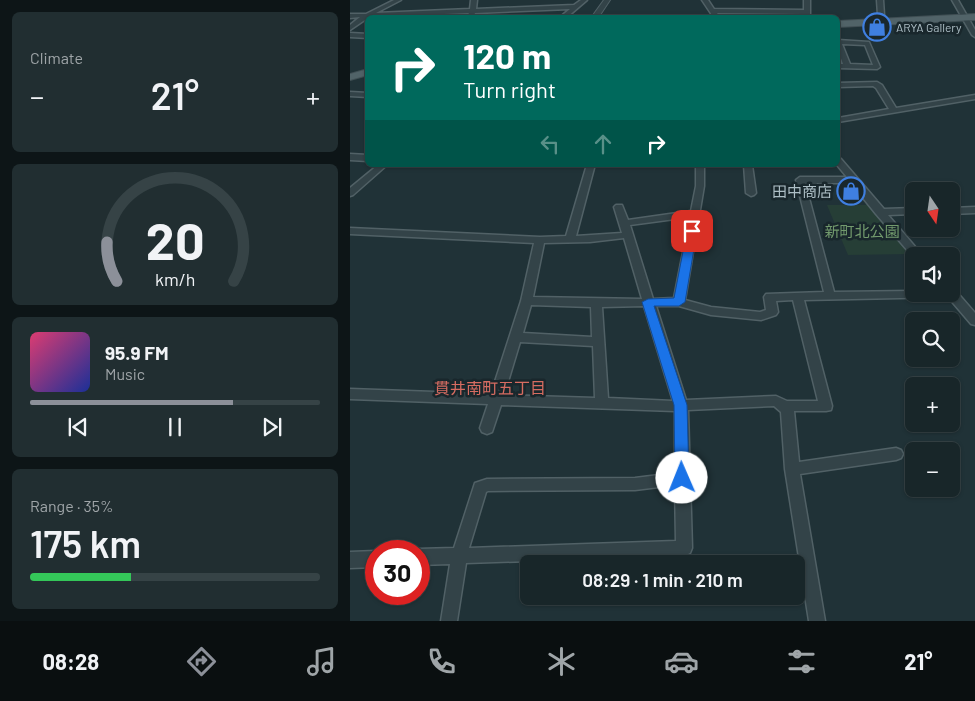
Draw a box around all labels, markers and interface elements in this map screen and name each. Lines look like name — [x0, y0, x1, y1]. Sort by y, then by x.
shop icon: ARYA Gallery — [862, 12, 892, 42]
place label: ARYA Gallery — [896, 20, 962, 34]
text: 120 m — [463, 34, 551, 76]
icon: right — [380, 35, 445, 100]
text: Climate — [30, 48, 83, 67]
text: 21° — [151, 72, 199, 118]
text: Turn right — [463, 76, 556, 102]
text: − — [30, 79, 44, 113]
text: + — [306, 79, 320, 113]
icon: left — [536, 130, 564, 158]
icon: ahead — [589, 130, 617, 158]
icon: right — [642, 130, 670, 158]
shop icon: 田中商店 — [836, 176, 866, 206]
place label: 田中商店 — [772, 182, 832, 200]
north arrow — [905, 182, 960, 238]
map controls — [905, 182, 960, 497]
text: 20 — [146, 208, 204, 270]
pin — [671, 210, 713, 252]
icon: arrive — [678, 217, 706, 245]
park label: 新町北公園 — [824, 222, 900, 240]
button: sound — [905, 247, 960, 302]
text: km/h — [155, 268, 195, 290]
button: search — [905, 312, 960, 367]
text: 95.9 FM — [105, 341, 169, 364]
text: Music — [105, 364, 145, 383]
button: + — [905, 377, 960, 432]
district label: 貫井南町五丁目 — [434, 378, 546, 397]
icon: previous — [64, 413, 92, 441]
icon: pause — [161, 413, 189, 441]
icon: next — [258, 413, 286, 441]
button: − — [905, 442, 960, 497]
position arrow — [655, 451, 707, 503]
text: Range · 35% — [30, 496, 113, 515]
text: 175 km — [30, 520, 141, 566]
speed limit sign: 30 — [365, 540, 430, 605]
text: 08:29 · 1 min · 210 m — [582, 568, 743, 591]
icon: directions — [184, 644, 219, 679]
icon: music — [304, 644, 339, 679]
icon: phone — [424, 644, 459, 679]
icon: climate — [544, 644, 579, 679]
icon: car — [664, 644, 699, 679]
icon: filters — [784, 644, 819, 679]
text: 08:28 — [43, 648, 99, 674]
text: 21° — [904, 648, 932, 674]

